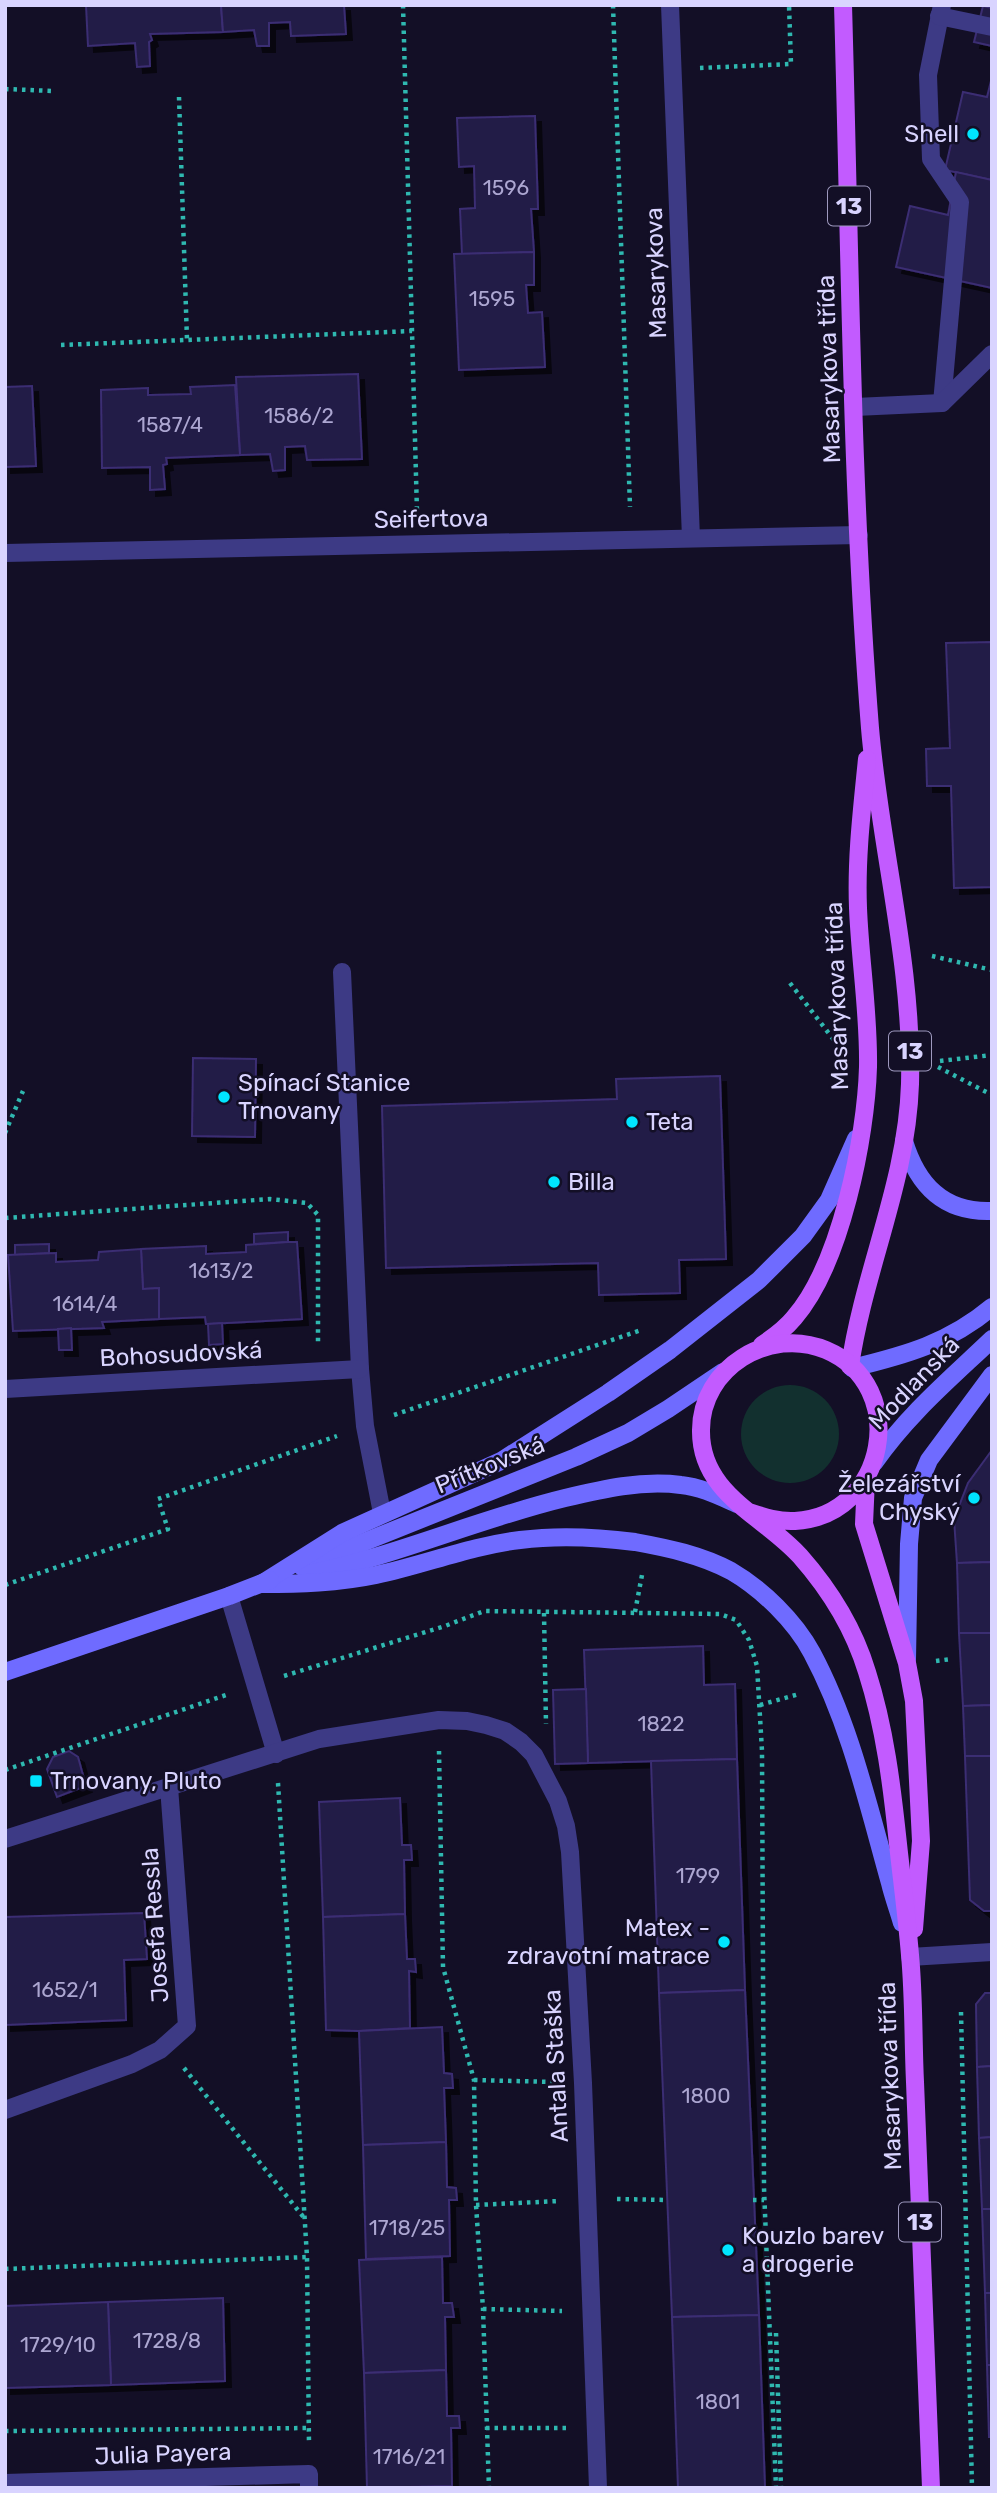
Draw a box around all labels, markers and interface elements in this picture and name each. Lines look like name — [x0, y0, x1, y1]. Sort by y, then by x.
place label: Shell — [904, 120, 959, 148]
marker: Shell — [965, 126, 981, 142]
house number: 1596 — [483, 175, 529, 200]
road number: 13 — [828, 186, 870, 226]
street label: Masarykova — [640, 207, 672, 339]
street label: Masarykova třída — [812, 274, 846, 464]
house number: 1595 — [469, 286, 515, 311]
house number: 1586/2 — [264, 403, 334, 428]
house number: 1587/4 — [137, 412, 203, 437]
street label: Seifertova — [373, 504, 489, 534]
street label: Masarykova třída — [820, 901, 854, 1091]
road number: 13 — [889, 1032, 931, 1070]
place label: Spínací Stanice Trnovany — [238, 1069, 410, 1125]
marker: Spínací Stanice Trnovany — [216, 1089, 232, 1105]
place label: Teta — [646, 1108, 694, 1136]
marker: Teta — [624, 1114, 640, 1130]
place label: Billa — [568, 1168, 615, 1196]
marker: Billa — [546, 1174, 562, 1190]
house number: 1613/2 — [189, 1258, 253, 1283]
house number: 1614/4 — [52, 1291, 118, 1316]
street label: Modlanská — [863, 1331, 965, 1435]
street label: Bohosudovská — [99, 1336, 263, 1372]
street label: Přítkovská — [431, 1430, 549, 1500]
place label: Železářství Chyský — [838, 1470, 961, 1526]
marker: Železářství Chyský — [966, 1490, 982, 1506]
house number: 1822 — [638, 1711, 685, 1736]
place label: Trnovany, Pluto — [50, 1767, 222, 1795]
marker: Trnovany, Pluto — [28, 1773, 44, 1789]
street label: Josefa Ressla — [136, 1847, 174, 2003]
house number: 1799 — [676, 1863, 720, 1888]
place label: Matex - zdravotní matrace — [507, 1914, 710, 1970]
marker: Matex - zdravotní matrace — [716, 1934, 732, 1950]
house number: 1652/1 — [32, 1977, 98, 2002]
street label: Masarykova třída — [873, 1981, 907, 2171]
street label: Antala Staška — [538, 1989, 574, 2143]
house number: 1800 — [681, 2083, 731, 2108]
road number: 13 — [899, 2202, 941, 2242]
house number: 1718/25 — [369, 2215, 445, 2240]
place label: Kouzlo barev a drogerie — [742, 2222, 884, 2278]
marker: Kouzlo barev a drogerie — [720, 2242, 736, 2258]
house number: 1728/8 — [133, 2328, 201, 2353]
house number: 1729/10 — [20, 2332, 96, 2357]
house number: 1801 — [696, 2389, 740, 2414]
street label: Julia Payera — [94, 2438, 232, 2470]
house number: 1716/21 — [373, 2444, 445, 2469]

